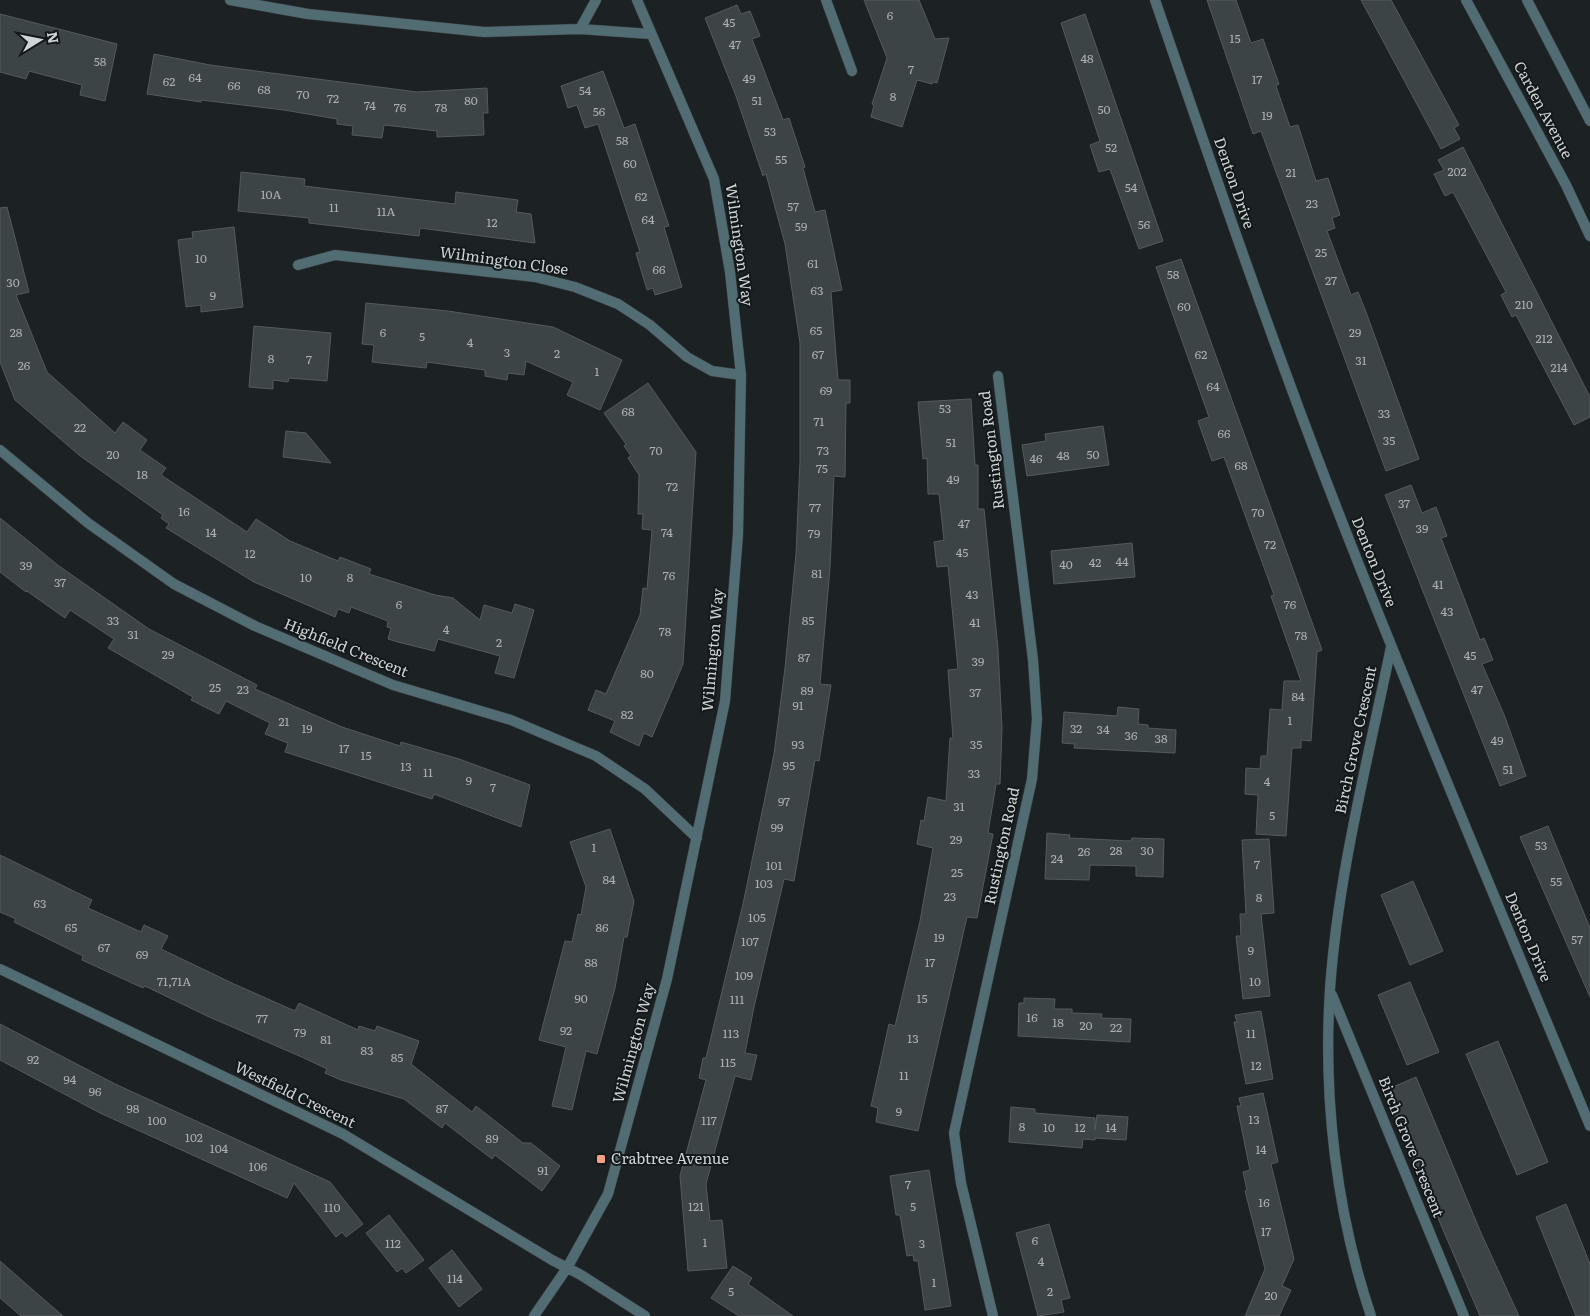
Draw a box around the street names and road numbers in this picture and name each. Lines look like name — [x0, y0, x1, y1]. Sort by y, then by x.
street label: Carden Avenue — [1509, 56, 1580, 162]
street label: Denton Drive — [1209, 134, 1262, 232]
street label: Wilmington Way — [721, 182, 761, 308]
street label: Wilmington Close — [438, 239, 570, 280]
street label: Rustington Road — [972, 389, 1009, 511]
street label: Denton Drive — [1347, 513, 1404, 610]
street label: Wilmington Way — [695, 587, 728, 712]
street label: Highfield Crescent — [281, 611, 412, 682]
street label: Birch Grove Crescent — [1328, 664, 1381, 816]
street label: Rustington Road — [977, 785, 1024, 907]
street label: Denton Drive — [1500, 888, 1559, 985]
street label: Wilmington Way — [605, 980, 660, 1105]
street label: Westfield Crescent — [231, 1054, 360, 1133]
street label: Birch Grove Crescent — [1374, 1072, 1451, 1221]

